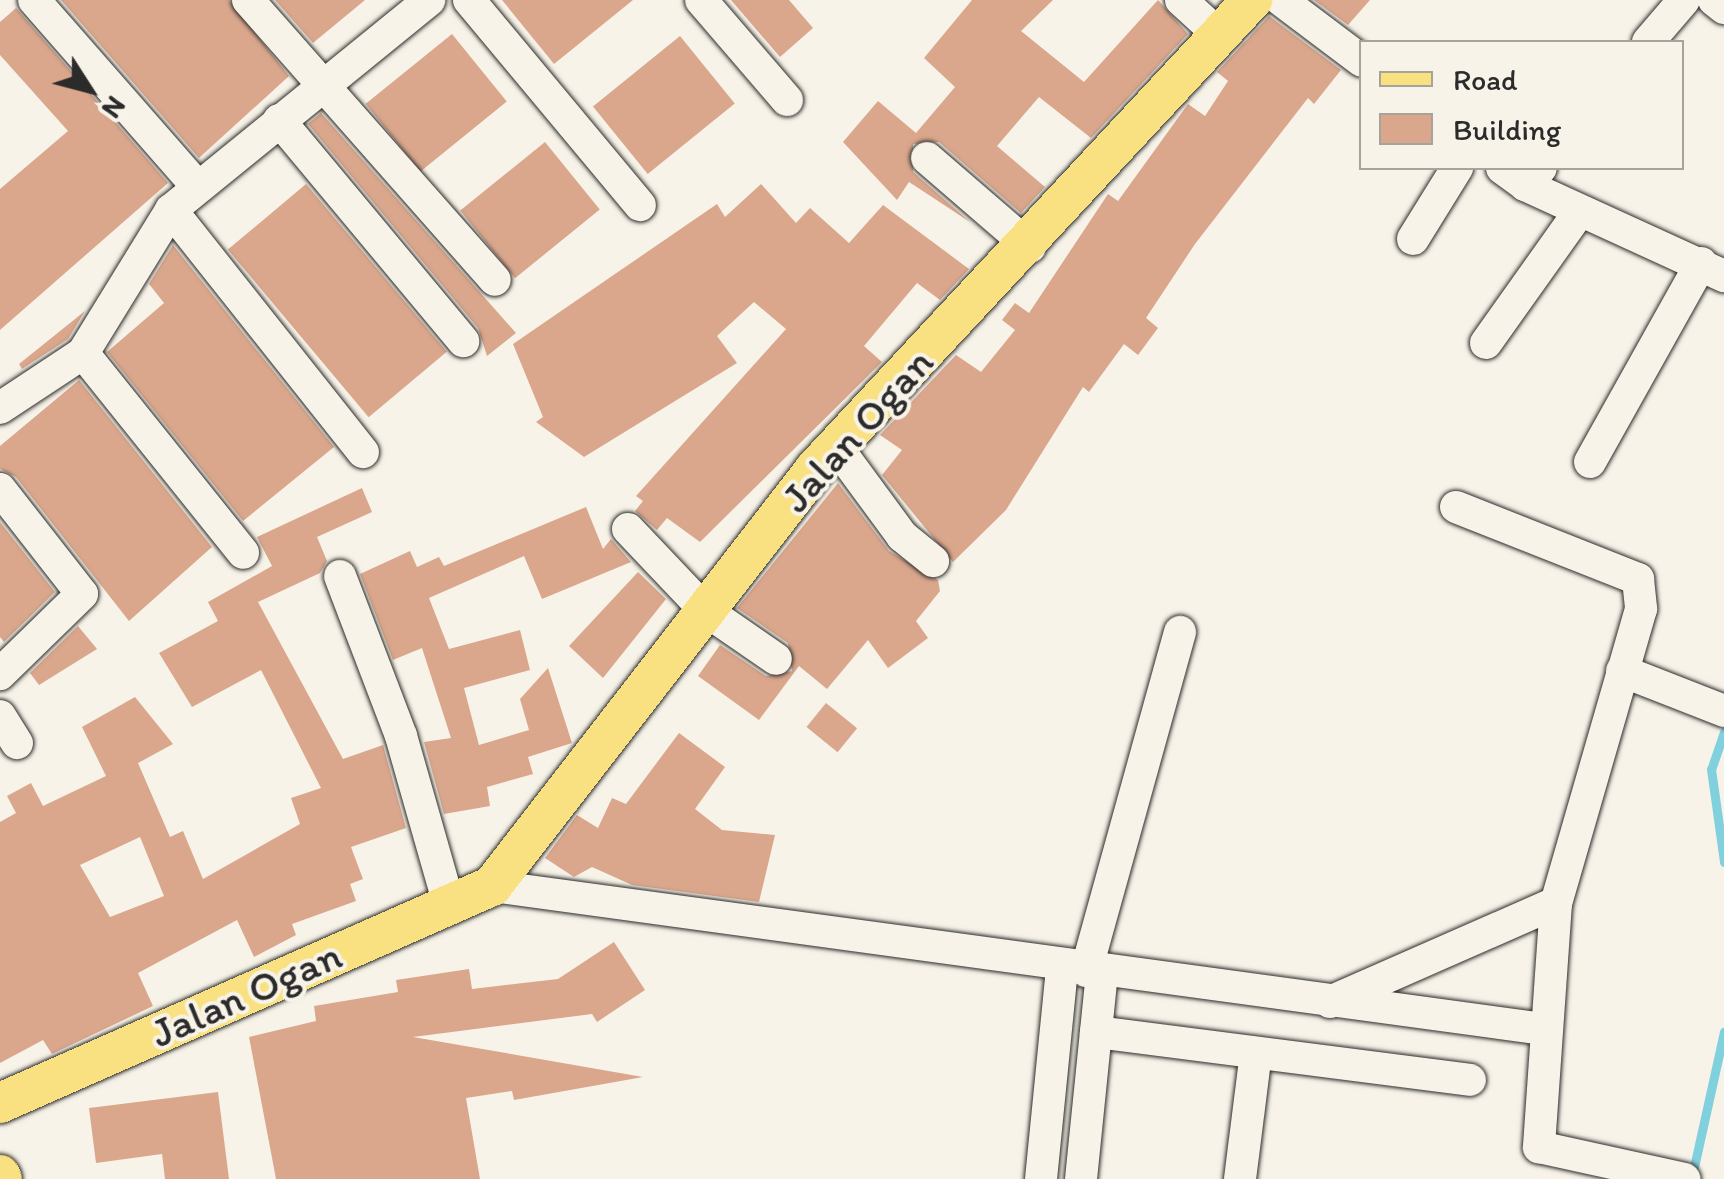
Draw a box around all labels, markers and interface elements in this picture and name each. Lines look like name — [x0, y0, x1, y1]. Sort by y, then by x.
north arrow — [40, 40, 140, 140]
legend — [1359, 40, 1684, 170]
text: Road — [1453, 61, 1518, 98]
text: N — [95, 90, 134, 125]
text: Building — [1453, 111, 1561, 148]
street label: Jalan Ogan — [771, 338, 943, 522]
street label: Jalan Ogan — [143, 930, 349, 1058]

